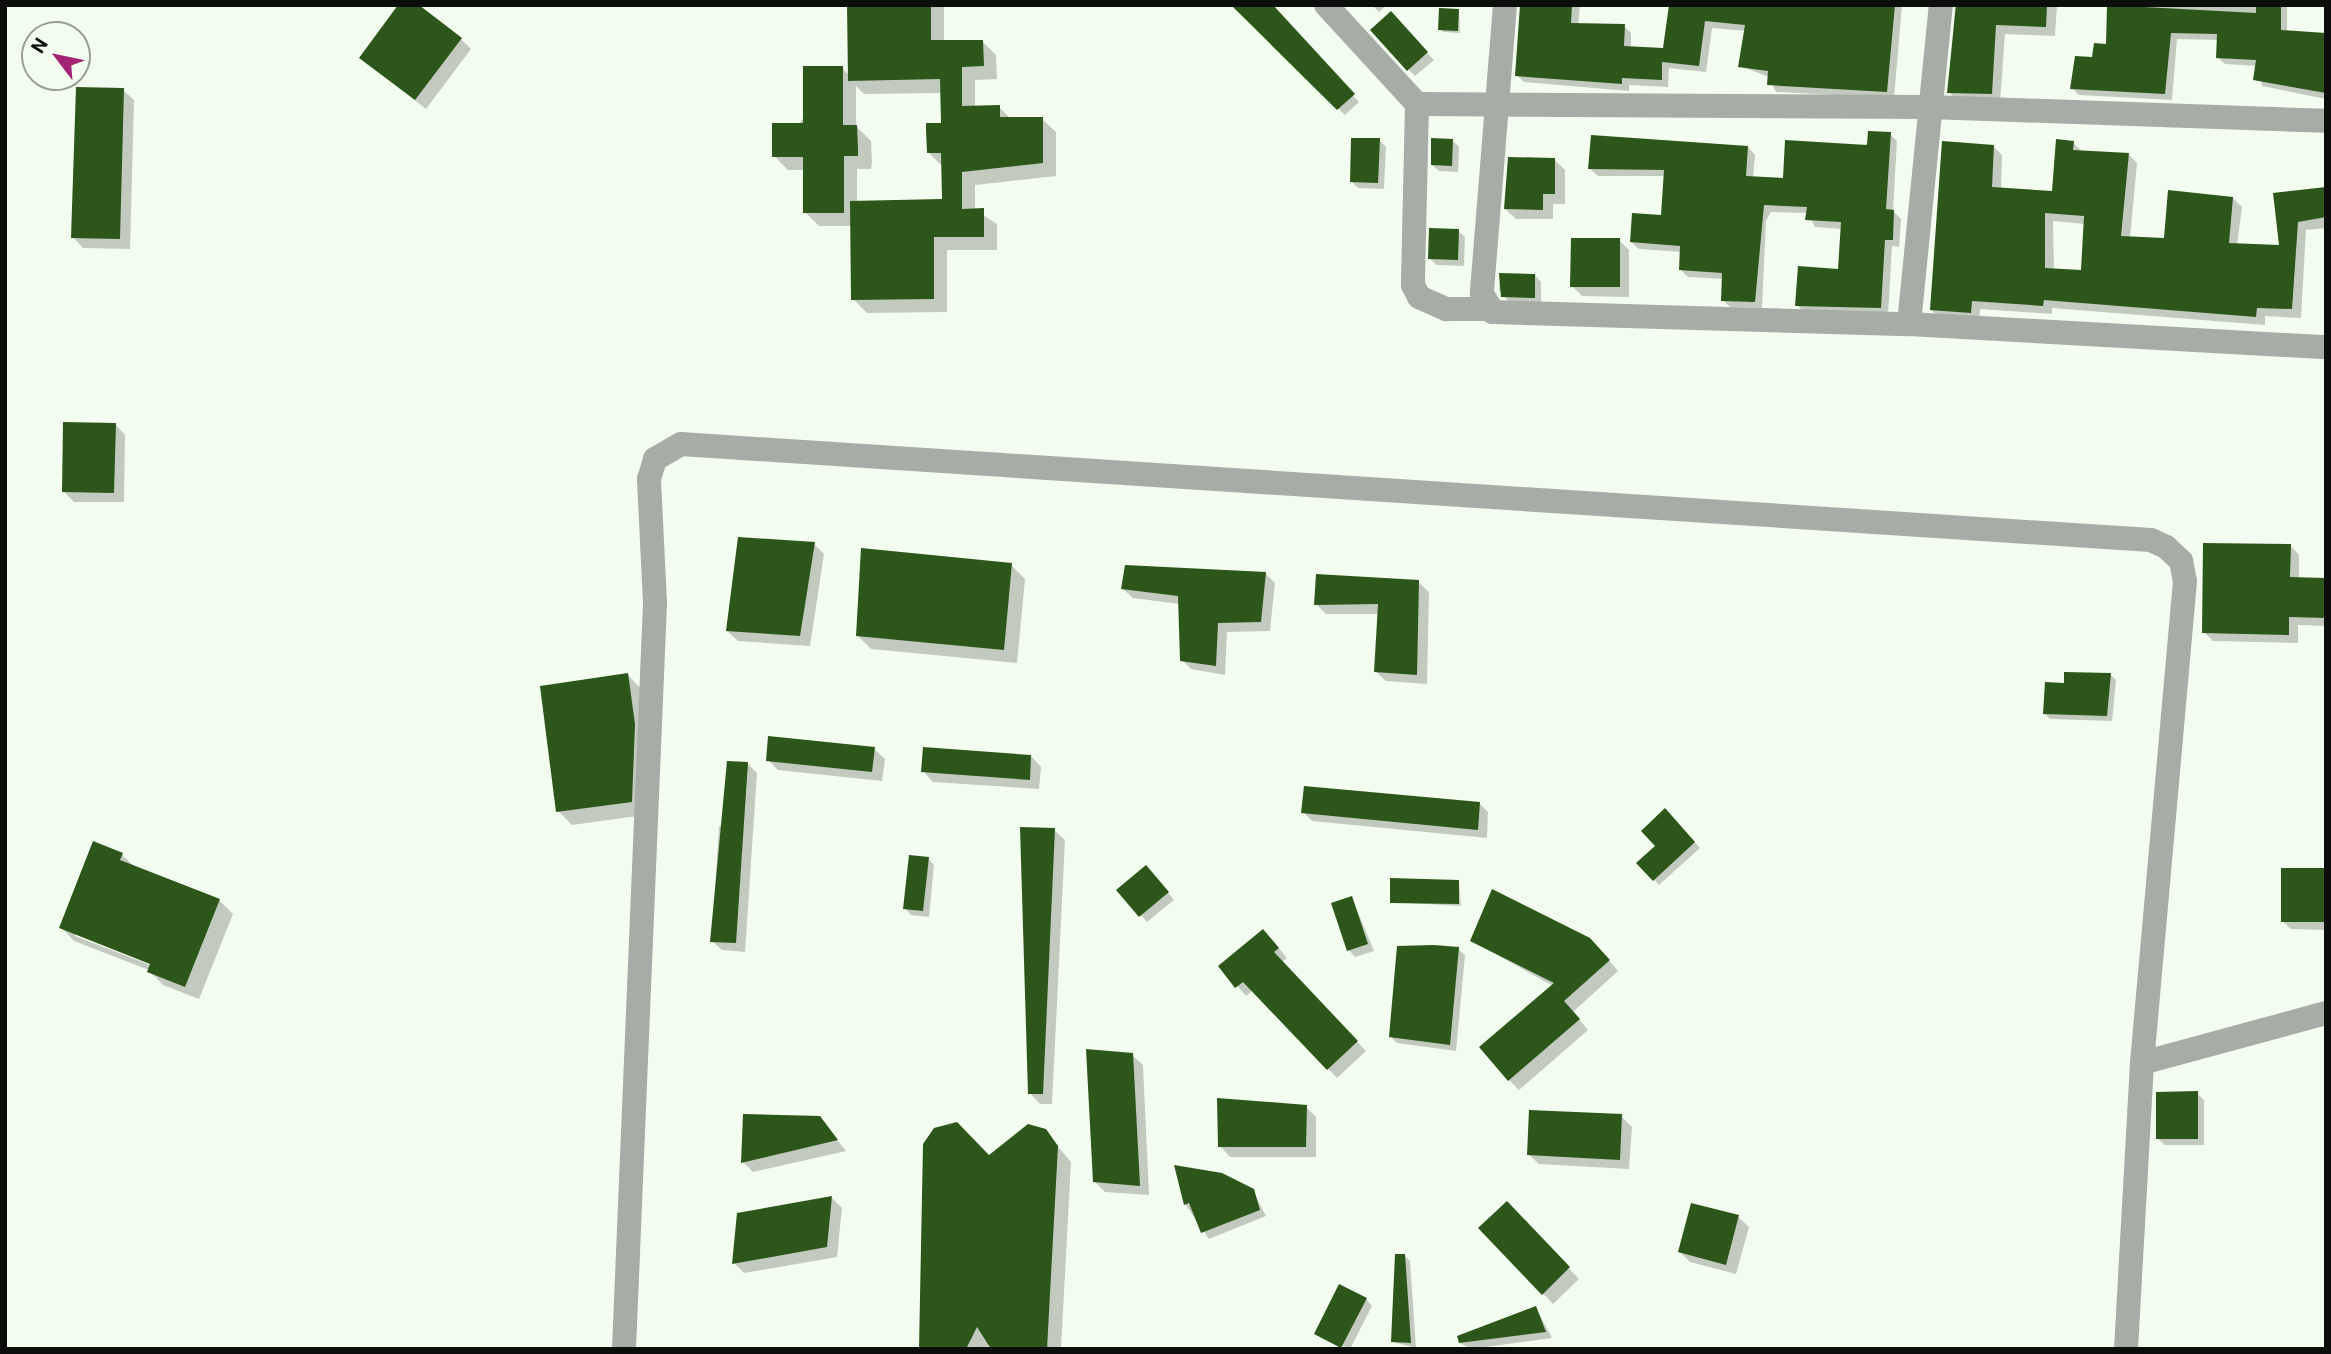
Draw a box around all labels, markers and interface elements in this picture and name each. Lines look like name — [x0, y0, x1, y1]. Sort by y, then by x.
north arrow — [21, 21, 91, 91]
text: N — [26, 34, 53, 57]

